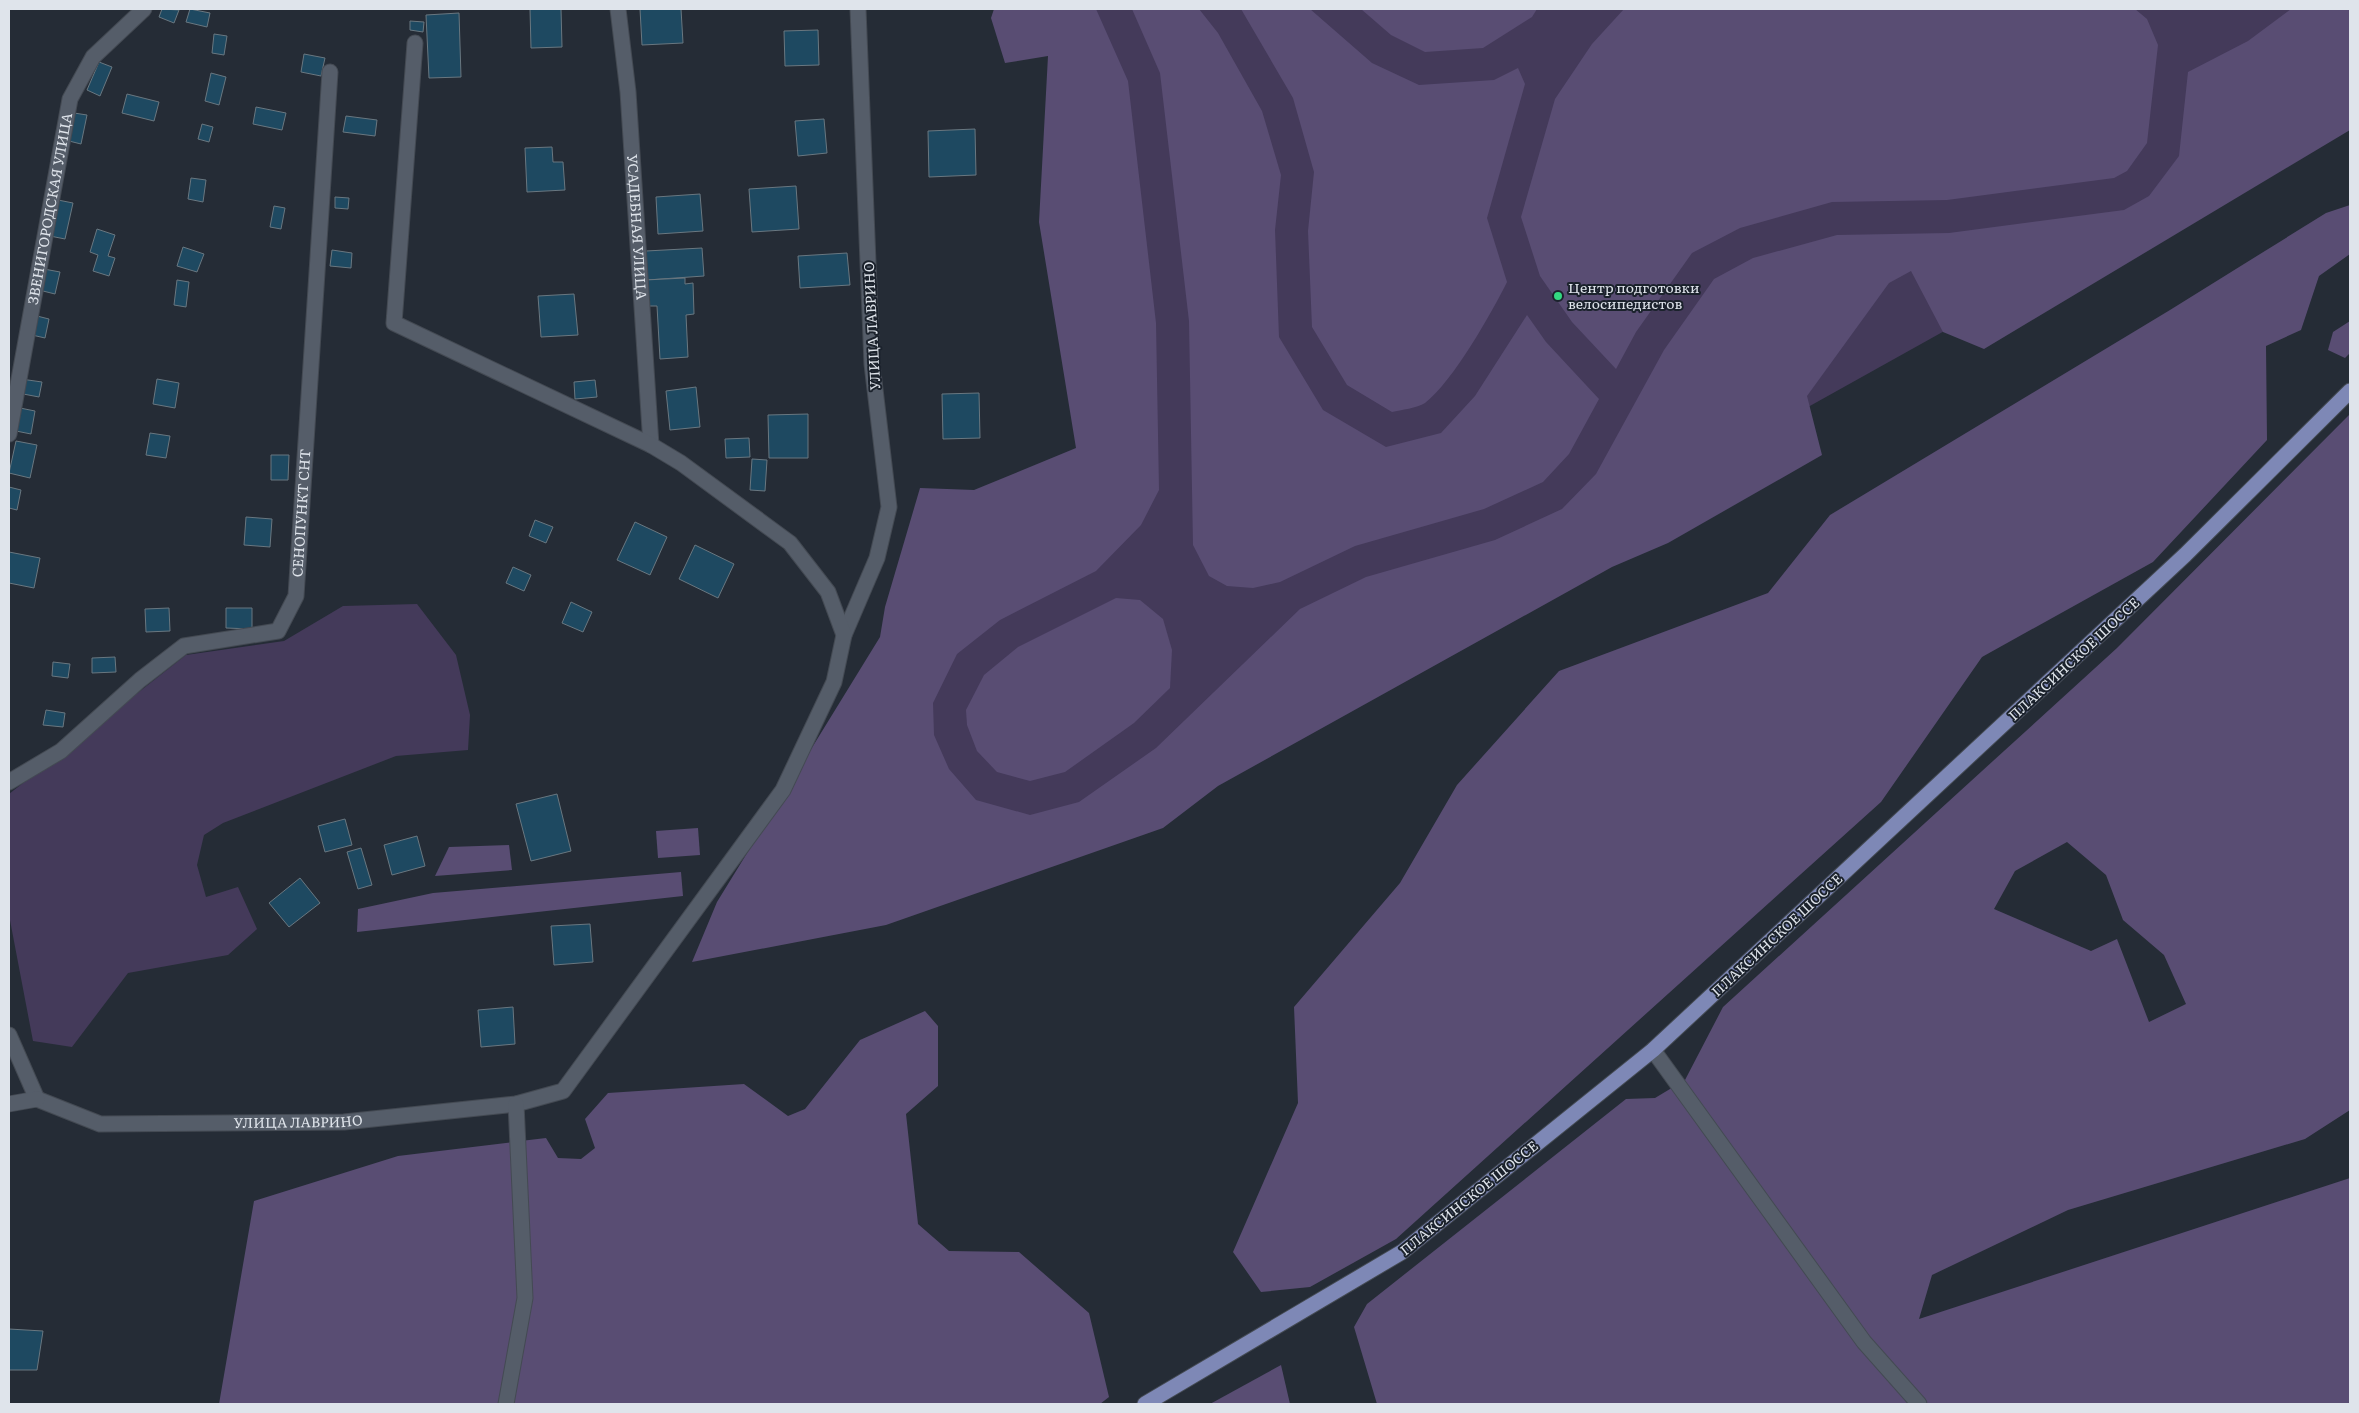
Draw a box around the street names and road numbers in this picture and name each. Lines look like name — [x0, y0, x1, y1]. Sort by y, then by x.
street label: ЗВЕНИГОРОДСКАЯ УЛИЦА — [22, 110, 76, 306]
street label: УСАДЕБНАЯ УЛИЦА — [623, 154, 653, 301]
street label: УЛИЦА ЛАВРИНО — [858, 261, 884, 391]
street label: СЕНОПУНКТ СНТ — [286, 448, 315, 578]
street label: ПЛАКСИНСКОЕ ШОССЕ — [2003, 592, 2143, 724]
street label: ПЛАКСИНСКОЕ ШОССЕ — [1706, 868, 1846, 1000]
street label: УЛИЦА ЛАВРИНО — [234, 1109, 364, 1132]
street label: ПЛАКСИНСКОЕ ШОССЕ — [1395, 1135, 1542, 1259]

